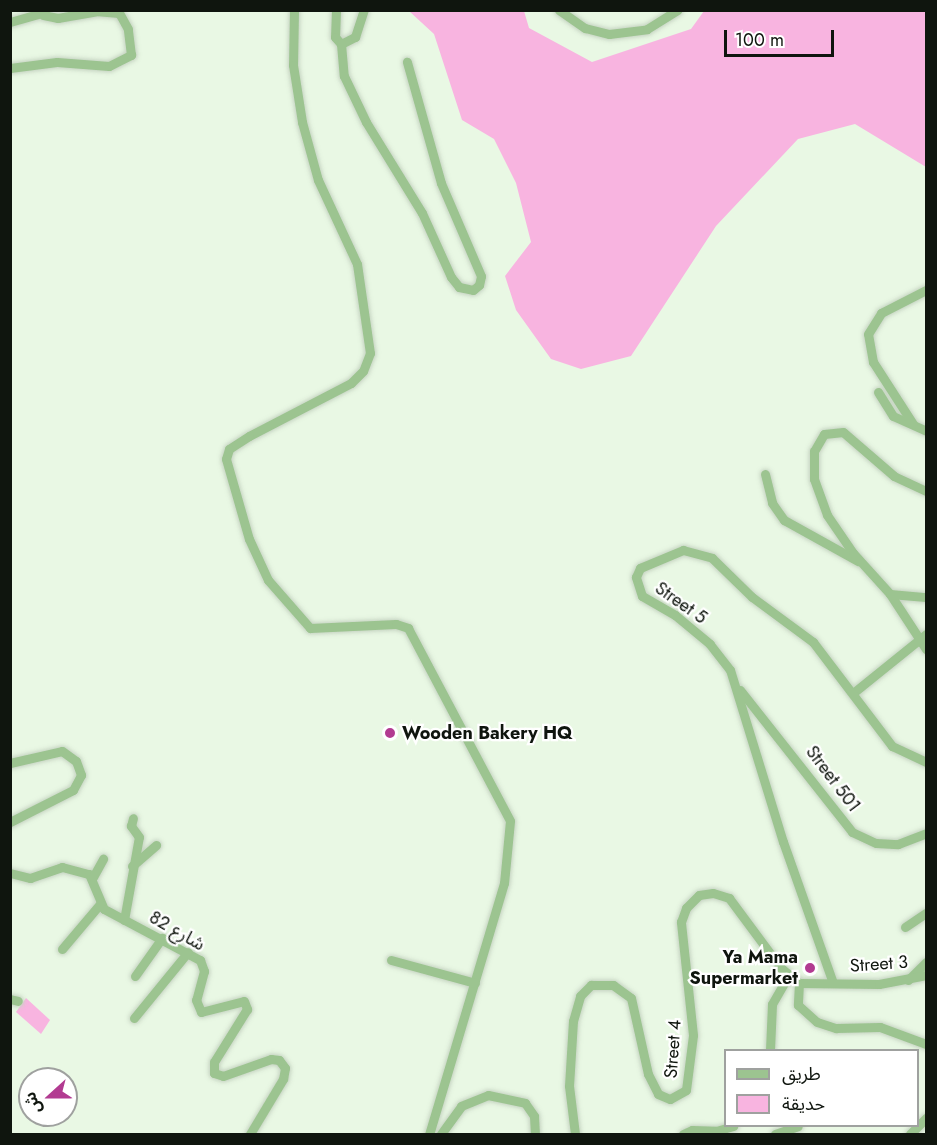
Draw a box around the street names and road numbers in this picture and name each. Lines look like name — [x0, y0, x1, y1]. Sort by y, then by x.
street label: Street 5 — [651, 577, 711, 629]
street label: Street 501 — [801, 742, 865, 816]
street label: شارع 82 — [145, 907, 209, 955]
street label: Street 3 — [849, 951, 909, 977]
street label: Street 4 — [660, 1019, 686, 1079]

